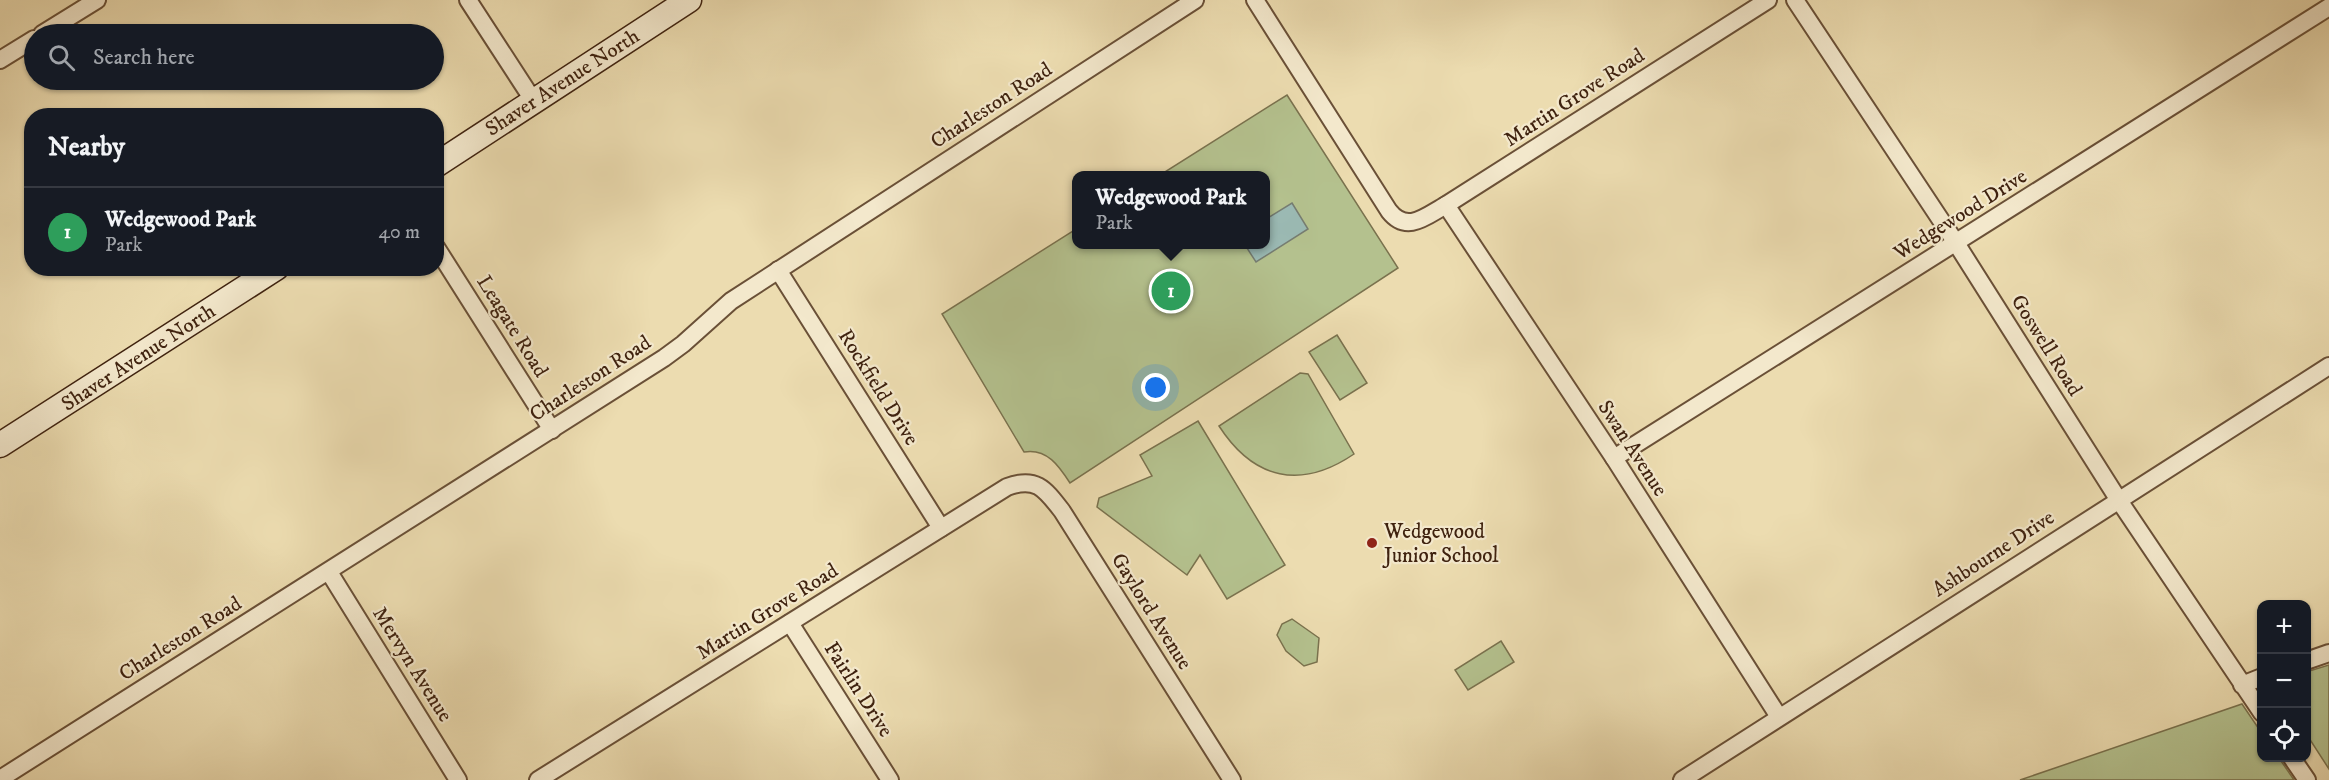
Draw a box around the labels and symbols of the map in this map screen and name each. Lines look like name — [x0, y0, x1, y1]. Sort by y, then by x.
street label: Shaver Avenue North — [481, 23, 645, 142]
street label: Martin Grove Road — [1499, 43, 1650, 153]
street label: Charleston Road — [926, 57, 1058, 155]
street label: Wedgewood Drive — [1888, 163, 2032, 267]
pin: 1 — [1152, 268, 1190, 314]
street label: Leagate Road — [471, 271, 554, 383]
street label: Goswell Road — [2005, 290, 2088, 401]
street label: Shaver Avenue North — [57, 298, 221, 417]
street label: Rockfield Drive — [832, 325, 924, 451]
street label: Charleston Road — [525, 330, 657, 428]
your location — [1141, 373, 1170, 402]
street label: Swan Avenue — [1592, 396, 1673, 502]
street label: Ashbourne Drive — [1928, 505, 2060, 603]
place label: Wedgewood Junior School — [1382, 519, 1499, 569]
marker: Wedgewood Junior School — [1365, 536, 1379, 550]
street label: Gaylord Avenue — [1105, 548, 1198, 675]
street label: Martin Grove Road — [692, 558, 844, 666]
street label: Charleston Road — [115, 591, 247, 687]
street label: Mervyn Avenue — [366, 602, 458, 727]
street label: Fairlin Drive — [818, 637, 899, 742]

